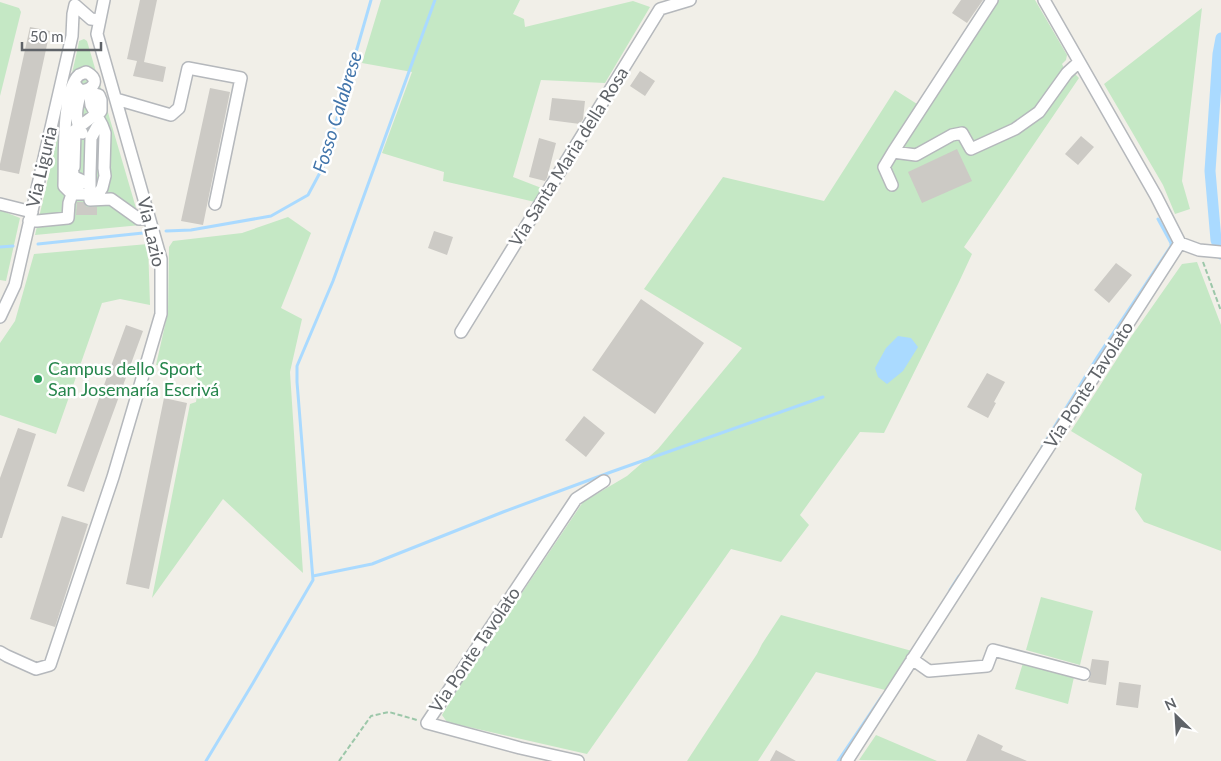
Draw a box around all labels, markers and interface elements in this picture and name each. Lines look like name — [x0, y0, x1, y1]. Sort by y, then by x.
scale bar — [22, 20, 101, 52]
text: 50 m — [30, 27, 64, 45]
water label: Fosso Calabrese — [307, 48, 366, 175]
street label: Via Santa Maria della Rosa — [504, 63, 633, 250]
street label: Via Liguria — [21, 124, 61, 210]
street label: Via Lazio — [133, 195, 171, 269]
street label: Via Ponte Tavolato — [1039, 317, 1137, 452]
place label: Campus dello Sport San Josemaría Escrivá — [48, 357, 219, 400]
marker: Campus dello Sport San Josemaría Escrivá — [32, 373, 44, 385]
street label: Via Ponte Tavolato — [424, 582, 524, 716]
north arrow — [1151, 691, 1201, 741]
text: N — [1162, 694, 1179, 714]

